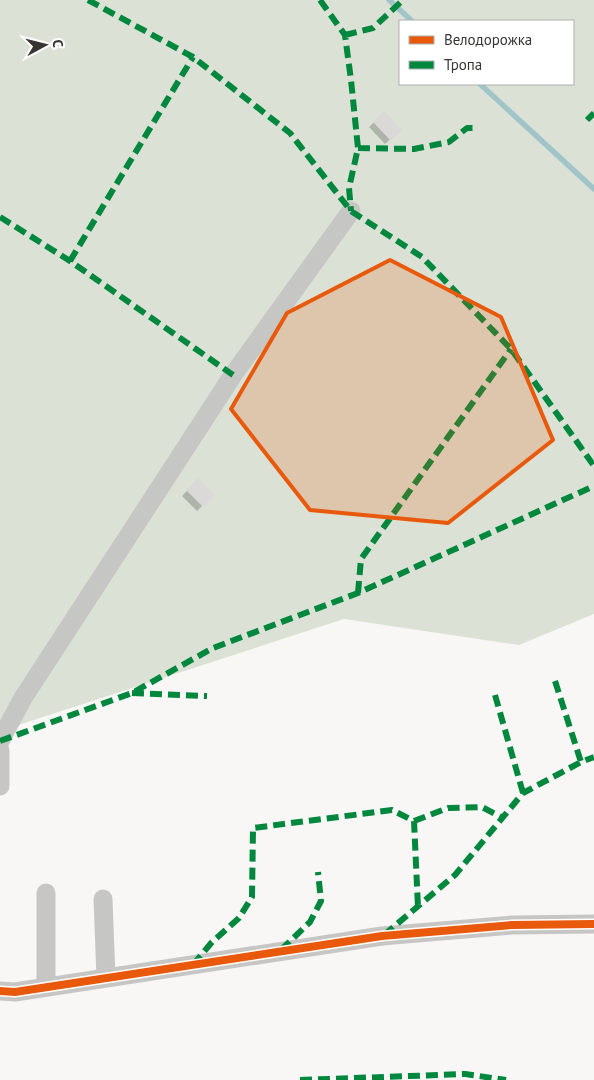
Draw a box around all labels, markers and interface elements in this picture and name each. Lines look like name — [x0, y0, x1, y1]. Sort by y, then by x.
north arrow — [20, 20, 70, 70]
legend — [399, 20, 574, 85]
text: Велодорожка — [444, 30, 532, 49]
text: С — [48, 38, 67, 49]
text: Тропа — [444, 55, 482, 74]

